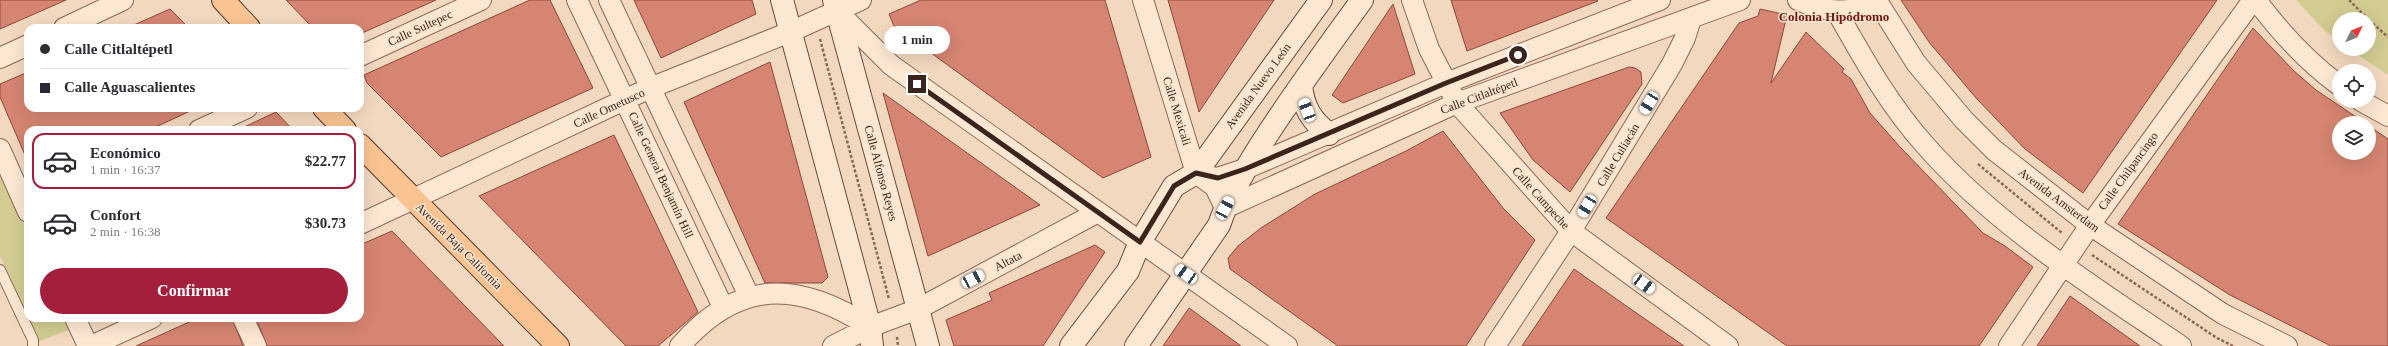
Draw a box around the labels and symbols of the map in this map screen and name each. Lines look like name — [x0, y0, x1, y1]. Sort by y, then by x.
street label: Calle Sultepec — [385, 7, 455, 49]
district label: Colonia Hipódromo — [1779, 9, 1889, 24]
north arrow — [2332, 12, 2376, 56]
callout: 1 min — [884, 26, 950, 54]
street label: Avenida Nuevo León — [1222, 40, 1294, 132]
route start — [1509, 46, 1527, 64]
route end — [908, 75, 926, 93]
street label: Calle Mexicali — [1160, 75, 1194, 148]
street label: Calle Citlaltépetl — [1438, 75, 1520, 117]
street label: Calle Ometusco — [571, 85, 647, 131]
car — [1638, 90, 1660, 116]
car — [1297, 97, 1317, 123]
street label: Calle General Benjamín Hill — [626, 110, 697, 241]
street label: Calle Culiacán — [1594, 121, 1642, 189]
street label: Calle Alfonso Reyes — [861, 124, 901, 223]
street label: Calle Chilpancingo — [2095, 129, 2161, 213]
street label: Calle Campeche — [1509, 164, 1573, 232]
street label: Avenida Amsterdam — [2016, 165, 2103, 236]
car — [1576, 193, 1598, 219]
car — [1214, 195, 1236, 221]
street label: Avenida Baja California — [413, 200, 506, 293]
street label: Altata — [992, 248, 1025, 274]
car — [1173, 262, 1199, 286]
car — [960, 268, 986, 290]
car — [1631, 272, 1657, 296]

